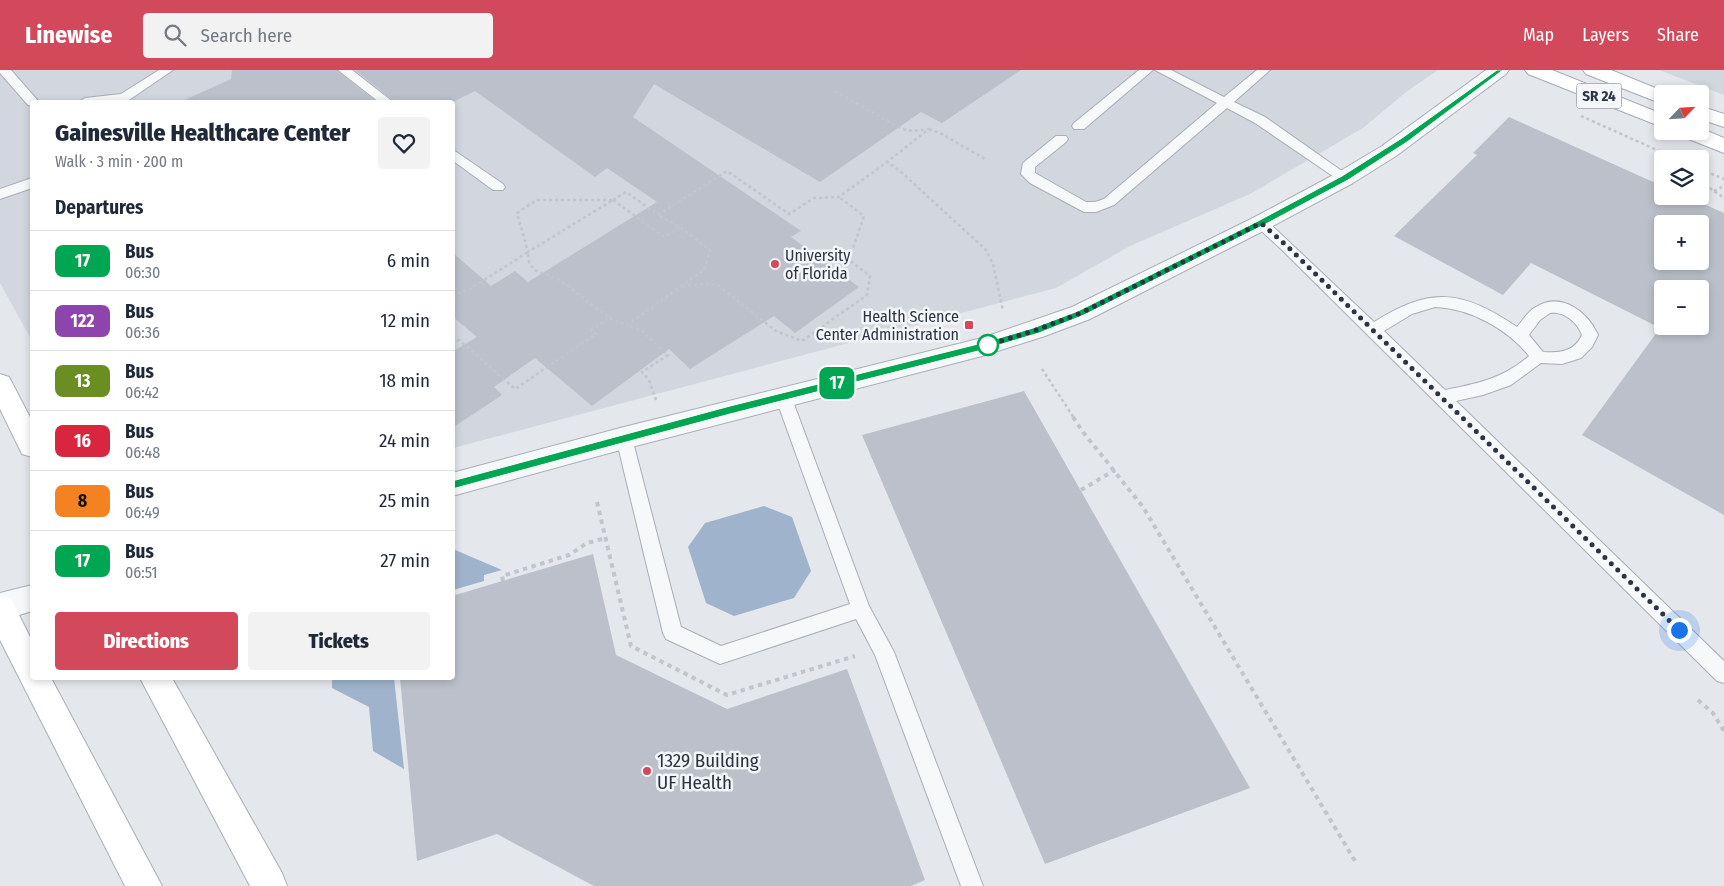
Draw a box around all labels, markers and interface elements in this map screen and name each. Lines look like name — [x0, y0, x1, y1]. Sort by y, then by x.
search box — [143, 13, 493, 58]
text: Linewise — [25, 21, 113, 49]
icon: search — [161, 21, 189, 49]
text: Search here — [201, 24, 292, 47]
text: Map — [1523, 24, 1554, 46]
text: Layers — [1582, 24, 1629, 46]
text: Share — [1657, 24, 1699, 46]
road number: SR 24 — [1576, 84, 1622, 108]
north arrow — [1654, 85, 1709, 140]
map controls — [1654, 85, 1709, 335]
button: heart — [378, 117, 430, 169]
text: Gainesville Healthcare Center — [55, 119, 350, 147]
button: layers — [1654, 150, 1709, 205]
text: Walk · 3 min · 200 m — [55, 152, 183, 171]
text: Departures — [55, 196, 143, 219]
button: + — [1654, 215, 1709, 270]
text: Bus — [125, 240, 154, 263]
place label: University of Florida — [785, 246, 851, 283]
text: 6 min — [387, 249, 430, 272]
text: 17 — [75, 250, 90, 272]
marker: University of Florida — [769, 258, 781, 270]
text: 06:30 — [125, 263, 160, 282]
button: − — [1654, 280, 1709, 335]
text: Bus — [125, 300, 154, 323]
place label: Health Science Center Administration — [816, 307, 959, 344]
text: 12 min — [380, 309, 430, 332]
text: 122 — [70, 310, 95, 332]
marker: Health Science Center Administration — [963, 319, 975, 331]
text: 06:36 — [125, 323, 160, 342]
unlabelled marker — [977, 334, 999, 356]
text: Bus — [125, 360, 154, 383]
line badge: 17 — [814, 367, 860, 399]
text: 18 min — [379, 369, 430, 392]
text: 13 — [74, 370, 91, 392]
text: 17 — [829, 372, 845, 394]
text: 06:42 — [125, 383, 159, 402]
text: Bus — [125, 420, 154, 443]
text: 24 min — [379, 429, 430, 452]
text: 16 — [74, 430, 91, 452]
text: 06:48 — [125, 443, 160, 462]
text: Bus — [125, 480, 154, 503]
text: 25 min — [379, 489, 430, 512]
text: 8 — [78, 490, 87, 512]
text: 06:49 — [125, 503, 160, 522]
text: Bus — [125, 540, 154, 563]
text: 27 min — [380, 549, 430, 572]
text: 17 — [75, 550, 90, 572]
text: 06:51 — [125, 563, 158, 582]
button: Directions — [55, 612, 238, 670]
button: Tickets — [248, 612, 430, 670]
your location — [1667, 618, 1692, 643]
place label: 1329 Building UF Health — [657, 749, 759, 794]
marker: 1329 Building UF Health — [641, 765, 653, 777]

